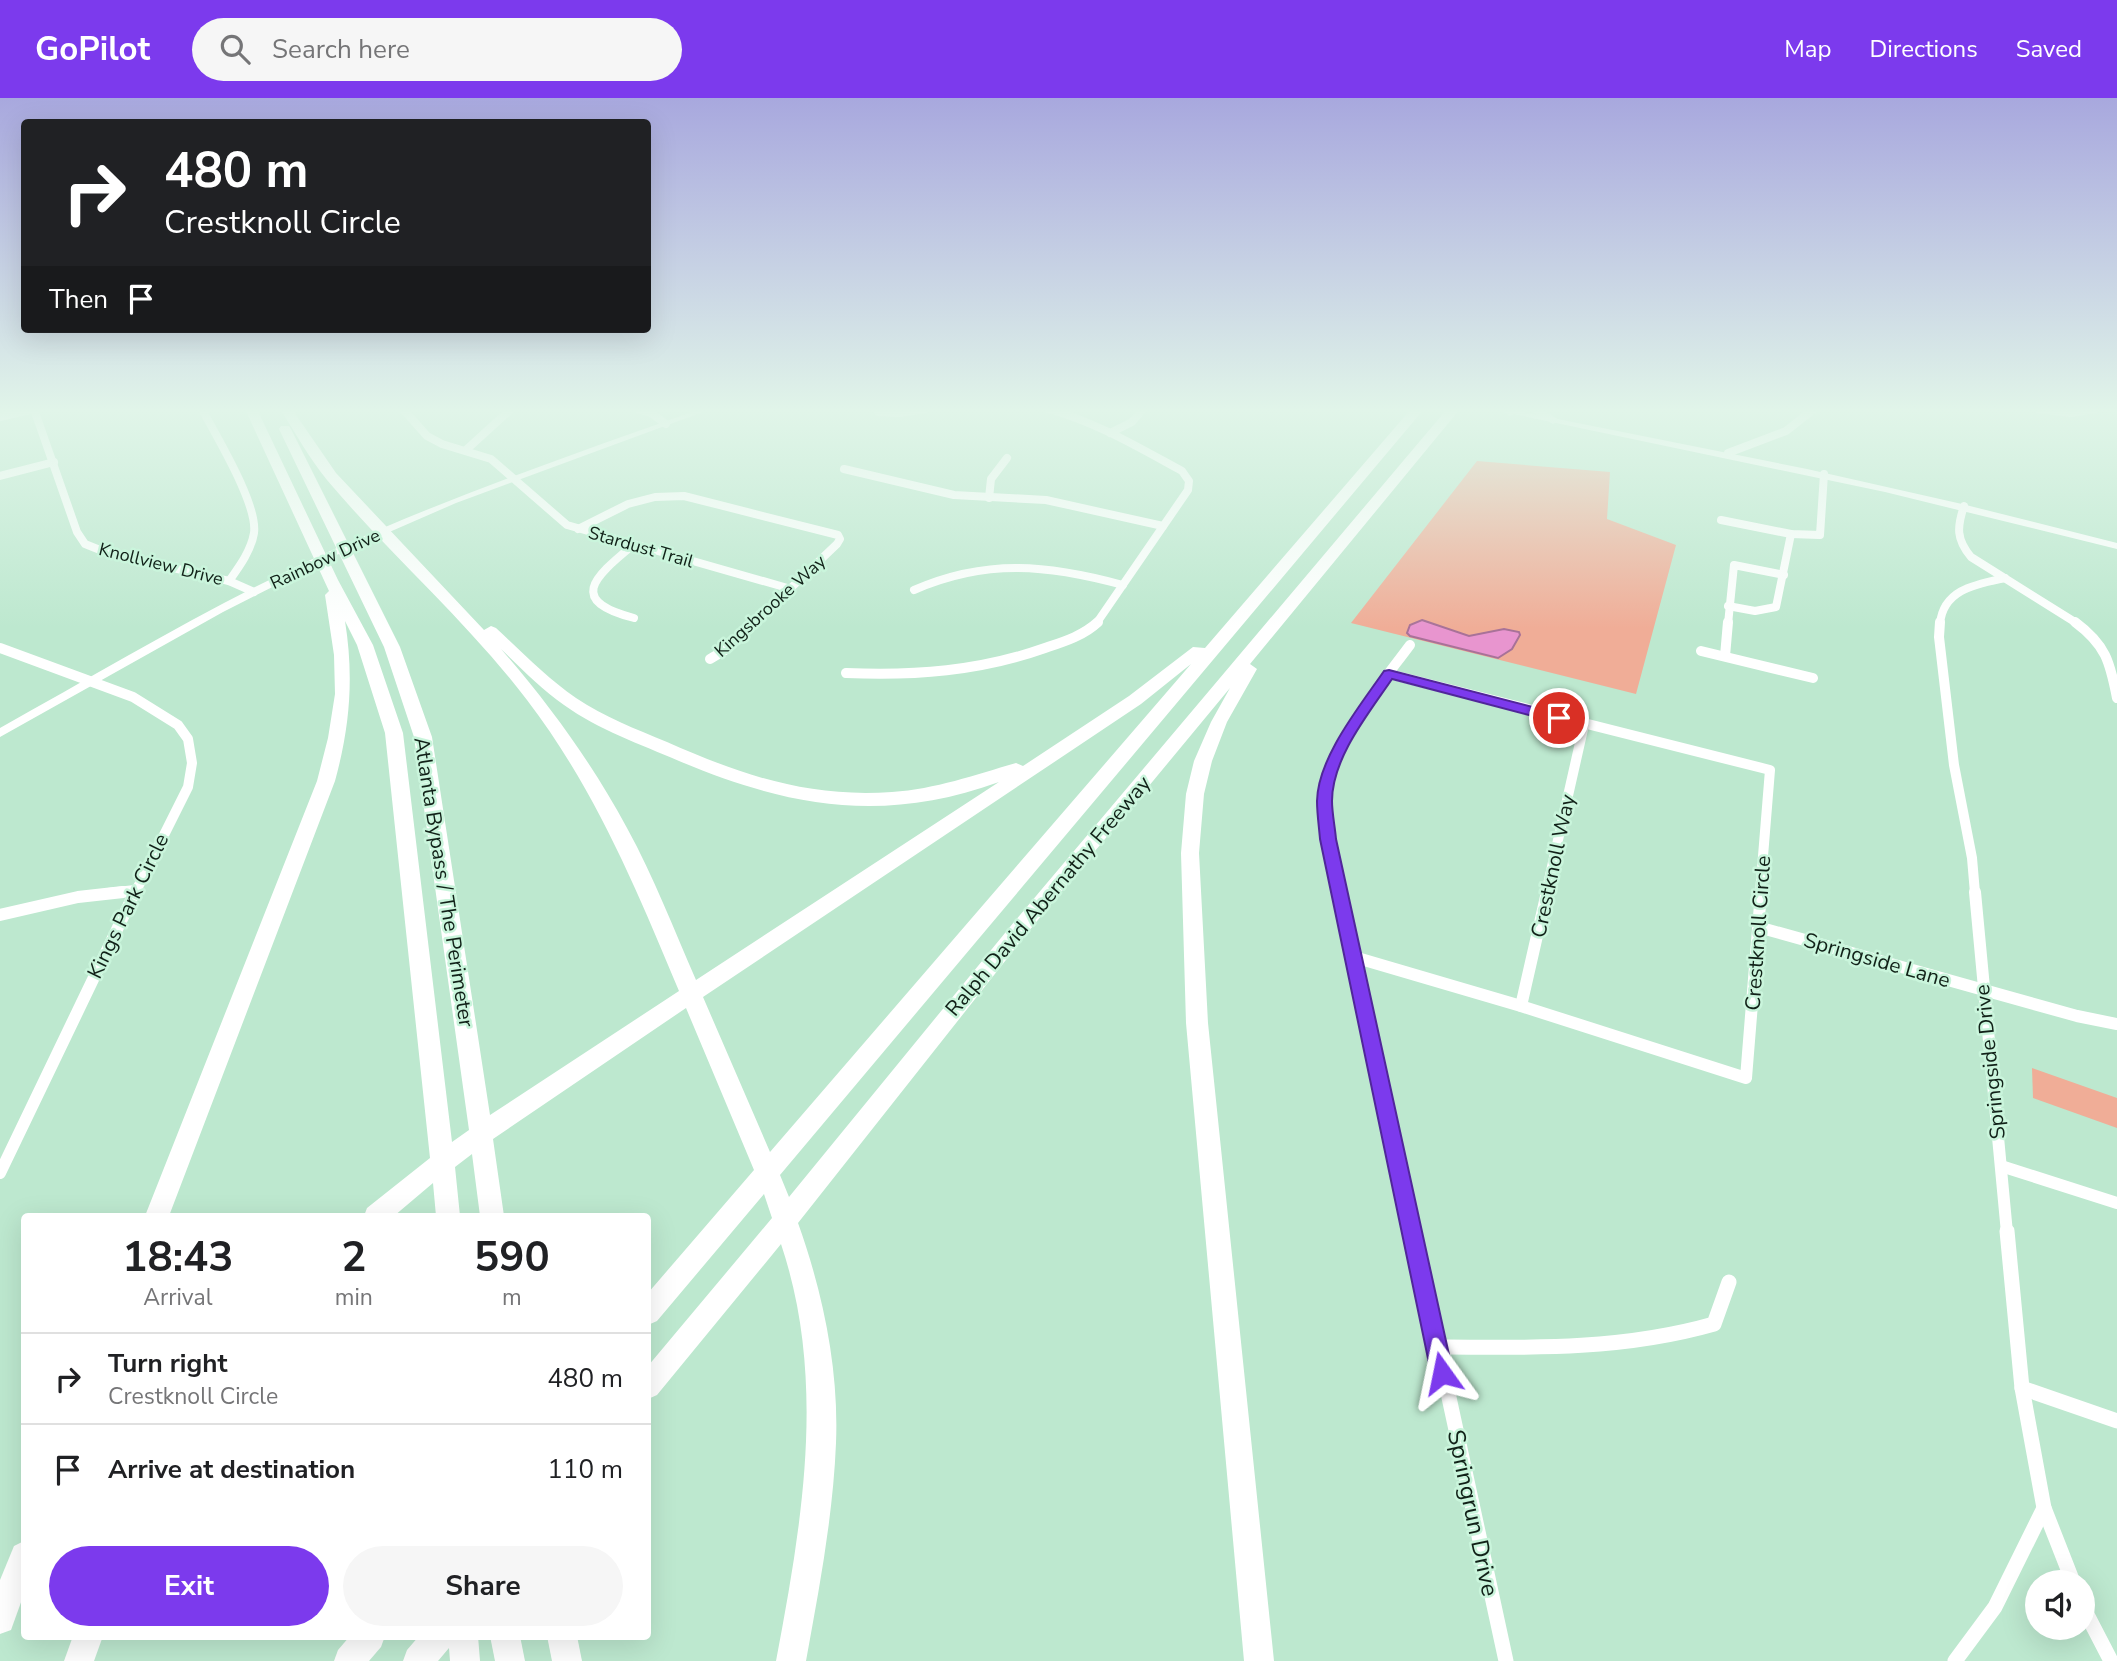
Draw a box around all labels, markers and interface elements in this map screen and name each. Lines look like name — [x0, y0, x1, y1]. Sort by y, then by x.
search box — [192, 18, 682, 81]
text: GoPilot — [35, 27, 150, 72]
icon: search — [216, 30, 254, 68]
text: Search here — [272, 32, 410, 67]
text: Map — [1784, 33, 1831, 65]
text: Directions — [1869, 33, 1978, 65]
text: Saved — [2016, 33, 2082, 65]
text: 480 m — [164, 137, 308, 204]
icon: right — [49, 147, 140, 238]
text: Crestknoll Circle — [164, 201, 401, 244]
icon: arrive — [122, 280, 160, 318]
text: Then — [49, 282, 108, 317]
street label: Stardust Trail — [586, 521, 697, 574]
street label: Rainbow Drive — [266, 523, 384, 595]
street label: Knollview Drive — [96, 537, 226, 591]
street label: Kingsbrooke Way — [709, 549, 831, 662]
pin — [1529, 688, 1589, 748]
icon: arrive — [1540, 699, 1578, 737]
street label: Atlanta Bypass / The Perimeter — [407, 735, 481, 1030]
street label: Ralph David Abernathy Freeway — [939, 770, 1157, 1022]
street label: Crestknoll Way — [1524, 792, 1582, 940]
street label: Kings Park Circle — [81, 829, 175, 983]
street label: Crestknoll Circle — [1739, 855, 1777, 1011]
street label: Springside Lane — [1800, 926, 1954, 994]
street label: Springside Drive — [1968, 983, 2012, 1141]
text: 18:43 — [122, 1229, 233, 1286]
text: 2 — [341, 1229, 366, 1286]
text: 590 — [474, 1229, 550, 1286]
text: Arrival — [143, 1282, 212, 1313]
text: min — [335, 1282, 373, 1313]
text: m — [502, 1282, 522, 1313]
position arrow — [1405, 1336, 1479, 1410]
text: Turn right — [108, 1346, 227, 1381]
icon: right — [49, 1360, 87, 1398]
text: 480 m — [547, 1361, 623, 1396]
text: Crestknoll Circle — [108, 1381, 278, 1412]
street label: Springrun Drive — [1440, 1427, 1506, 1599]
icon: arrive — [49, 1451, 87, 1489]
text: Arrive at destination — [108, 1452, 355, 1487]
text: 110 m — [547, 1452, 623, 1487]
button: Exit — [49, 1546, 329, 1626]
button: Share — [343, 1546, 623, 1626]
map controls — [2025, 1570, 2095, 1640]
button: sound — [2025, 1570, 2095, 1640]

